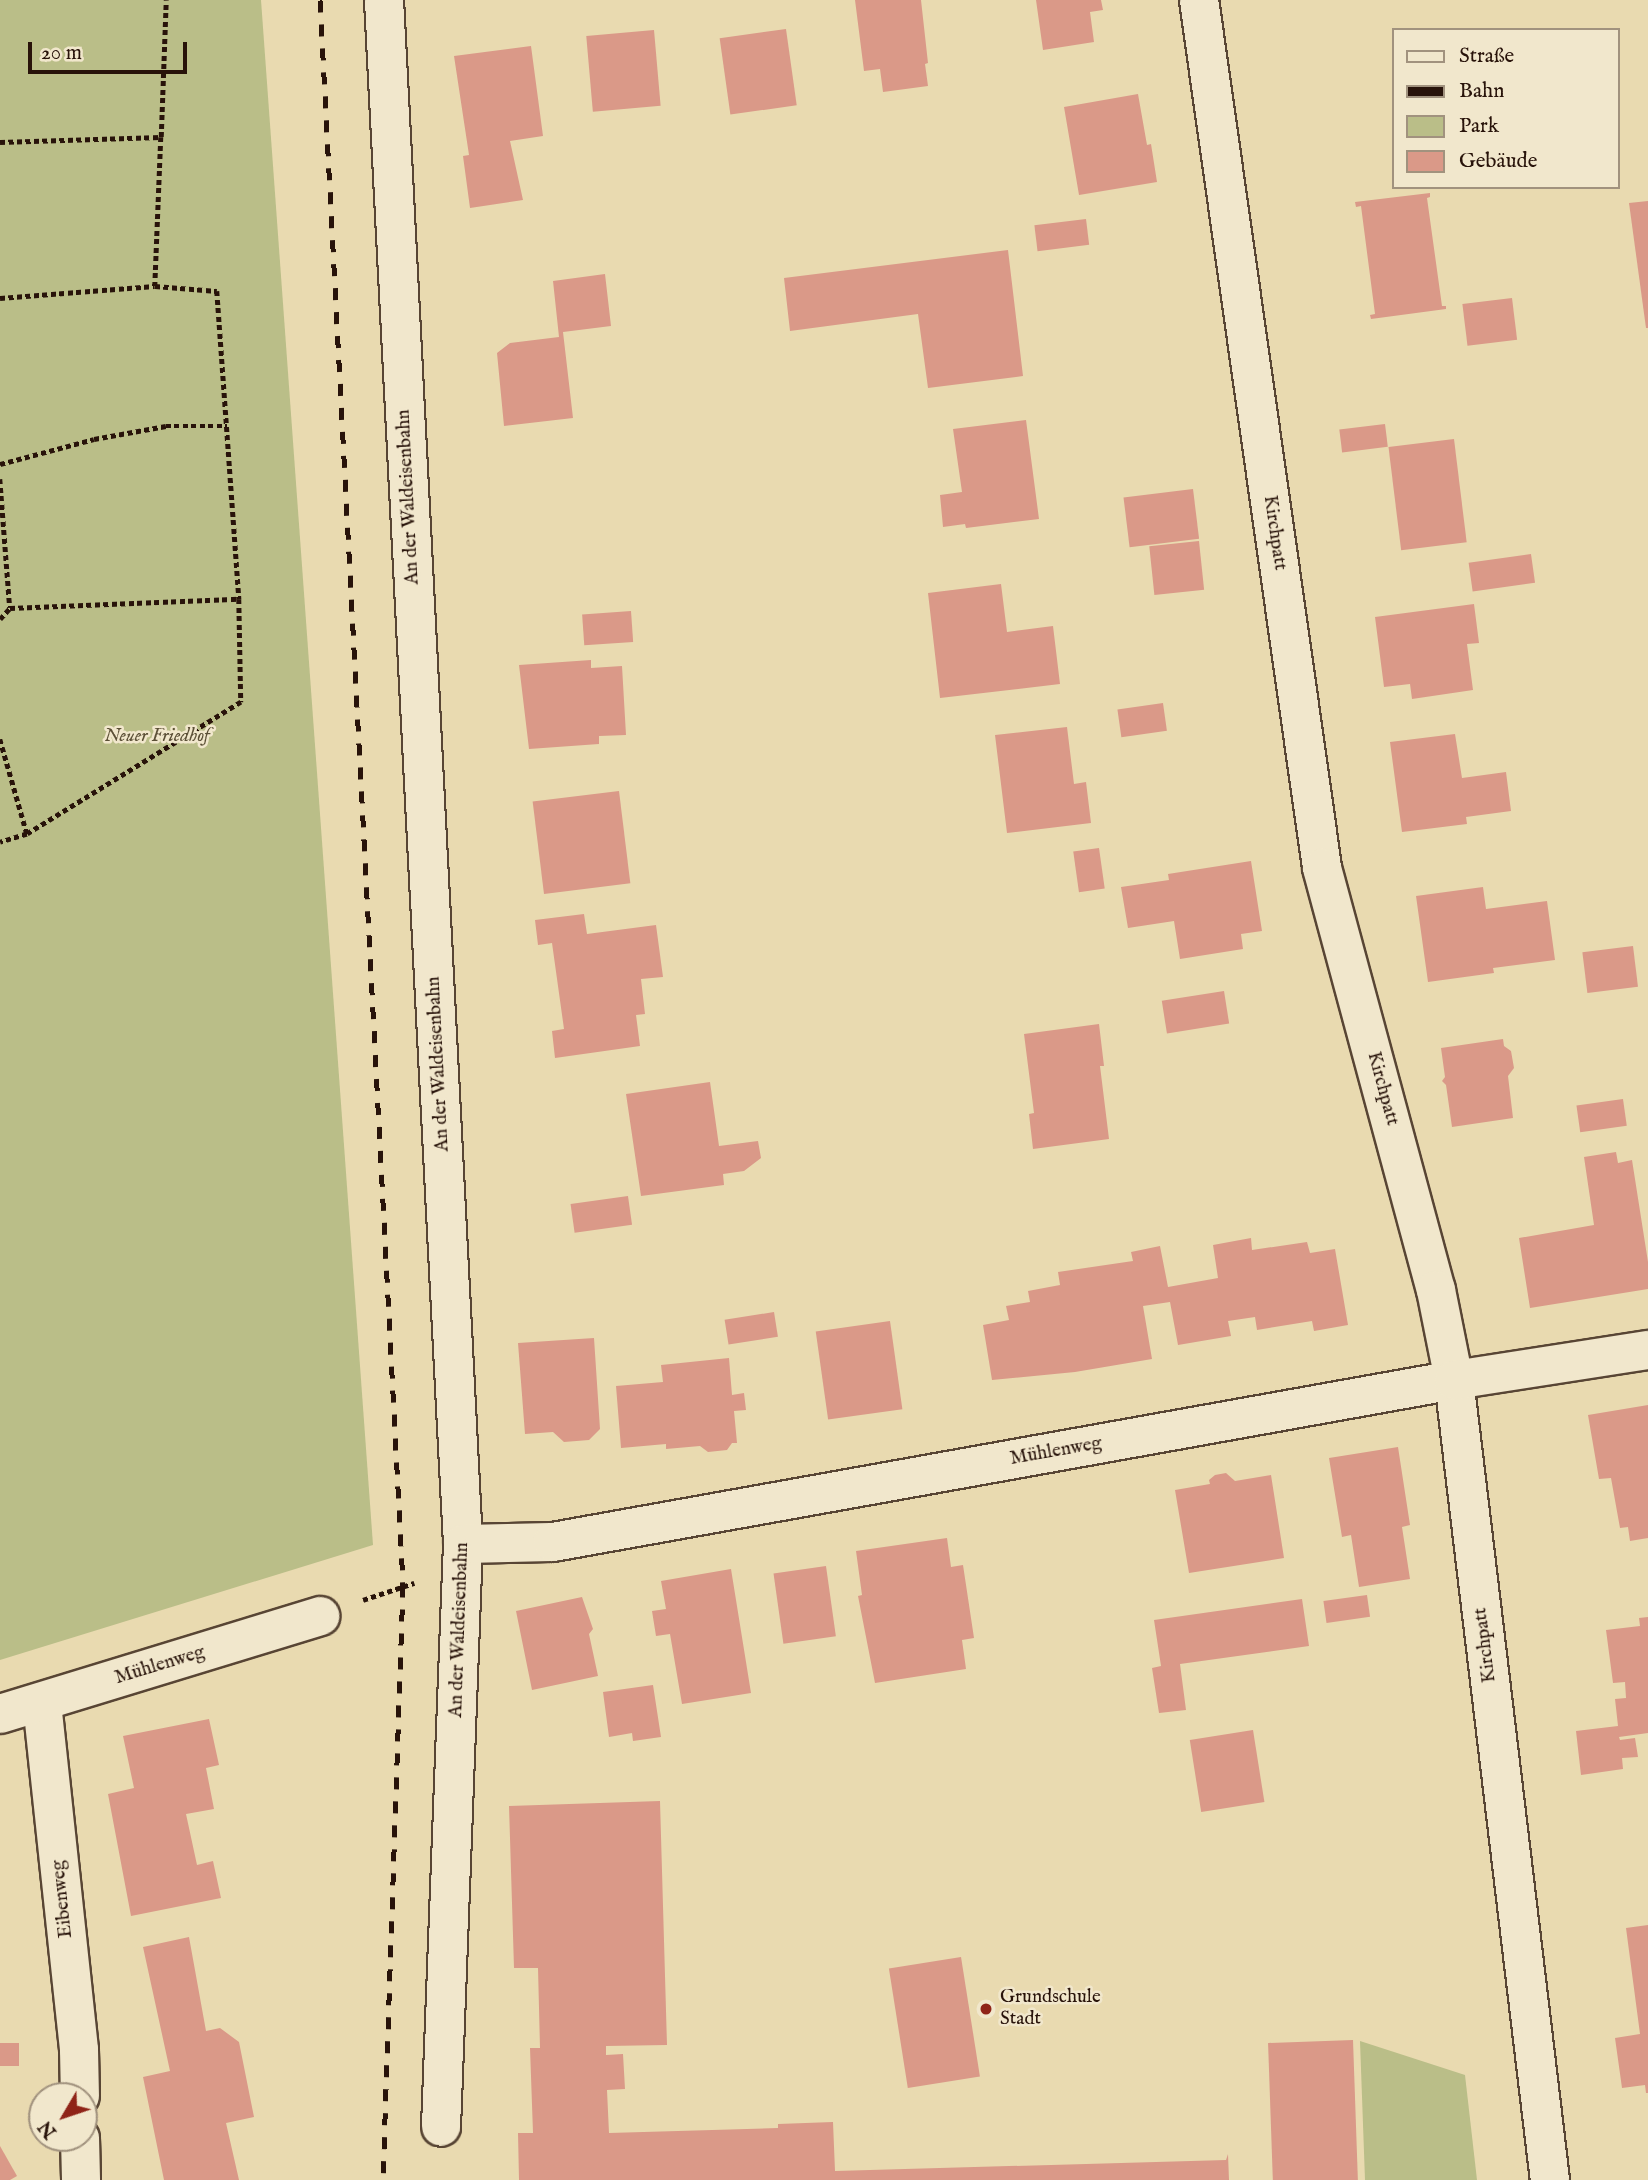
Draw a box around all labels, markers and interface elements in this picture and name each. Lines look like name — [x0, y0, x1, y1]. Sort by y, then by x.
scale bar — [32, 28, 191, 72]
legend — [1392, 28, 1620, 189]
text: 20 m — [41, 40, 82, 67]
text: Straße — [1459, 43, 1514, 70]
text: Bahn — [1459, 78, 1504, 105]
text: Park — [1459, 113, 1499, 140]
text: Gebäude — [1459, 148, 1537, 175]
street label: An der Waldeisenbahn — [393, 409, 425, 585]
street label: Kirchpatt — [1257, 494, 1291, 572]
park label: Neuer Friedhof — [104, 726, 210, 748]
street label: An der Waldeisenbahn — [423, 976, 455, 1152]
street label: Kirchpatt — [1361, 1050, 1403, 1128]
street label: Mühlenweg — [1008, 1433, 1104, 1471]
street label: An der Waldeisenbahn — [446, 1542, 474, 1718]
street label: Kirchpatt — [1470, 1606, 1502, 1684]
street label: Mühlenweg — [112, 1642, 208, 1690]
street label: Eibenweg — [48, 1859, 78, 1939]
place label: Grundschule Stadt — [1000, 1987, 1101, 2031]
marker: Grundschule Stadt — [978, 2001, 994, 2017]
north arrow — [28, 2082, 98, 2152]
text: N — [34, 2115, 63, 2143]

